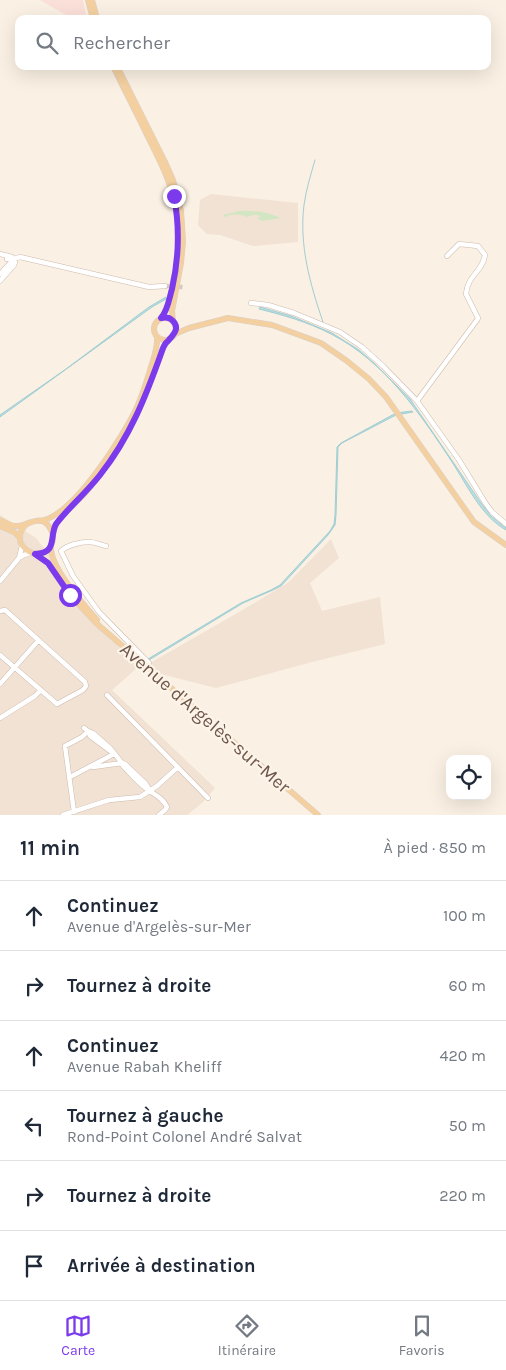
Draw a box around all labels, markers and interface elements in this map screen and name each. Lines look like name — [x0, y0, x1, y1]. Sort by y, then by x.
search box — [15, 15, 491, 70]
icon: search — [33, 29, 61, 57]
text: Rechercher — [73, 32, 170, 54]
route end — [163, 185, 186, 208]
route start — [59, 584, 82, 607]
street label: Avenue d'Argelès-sur-Mer — [115, 638, 295, 798]
map controls — [446, 755, 491, 800]
button: locate — [446, 755, 491, 800]
text: 11 min — [20, 836, 80, 860]
text: À pied · 850 m — [384, 838, 486, 857]
text: Continuez — [67, 895, 159, 917]
icon: ahead — [20, 902, 48, 930]
text: 100 m — [443, 906, 486, 925]
text: Avenue d'Argelès-sur-Mer — [67, 917, 251, 936]
icon: right — [20, 972, 48, 1000]
text: Tournez à droite — [67, 975, 211, 997]
text: 60 m — [449, 976, 486, 995]
text: Continuez — [67, 1035, 159, 1057]
icon: ahead — [20, 1042, 48, 1070]
text: 420 m — [440, 1046, 486, 1065]
text: Avenue Rabah Kheliff — [67, 1057, 222, 1076]
text: Tournez à gauche — [67, 1105, 224, 1127]
icon: left — [20, 1112, 48, 1140]
text: 50 m — [449, 1116, 486, 1135]
text: Rond-Point Colonel André Salvat — [67, 1127, 302, 1146]
icon: right — [20, 1182, 48, 1210]
text: Tournez à droite — [67, 1185, 211, 1207]
text: 220 m — [439, 1186, 486, 1205]
icon: arrive — [20, 1252, 48, 1280]
text: Arrivée à destination — [67, 1255, 256, 1277]
tab: Carte — [61, 1312, 95, 1359]
tab: Itinéraire — [218, 1312, 276, 1359]
tab: Favoris — [399, 1312, 445, 1359]

